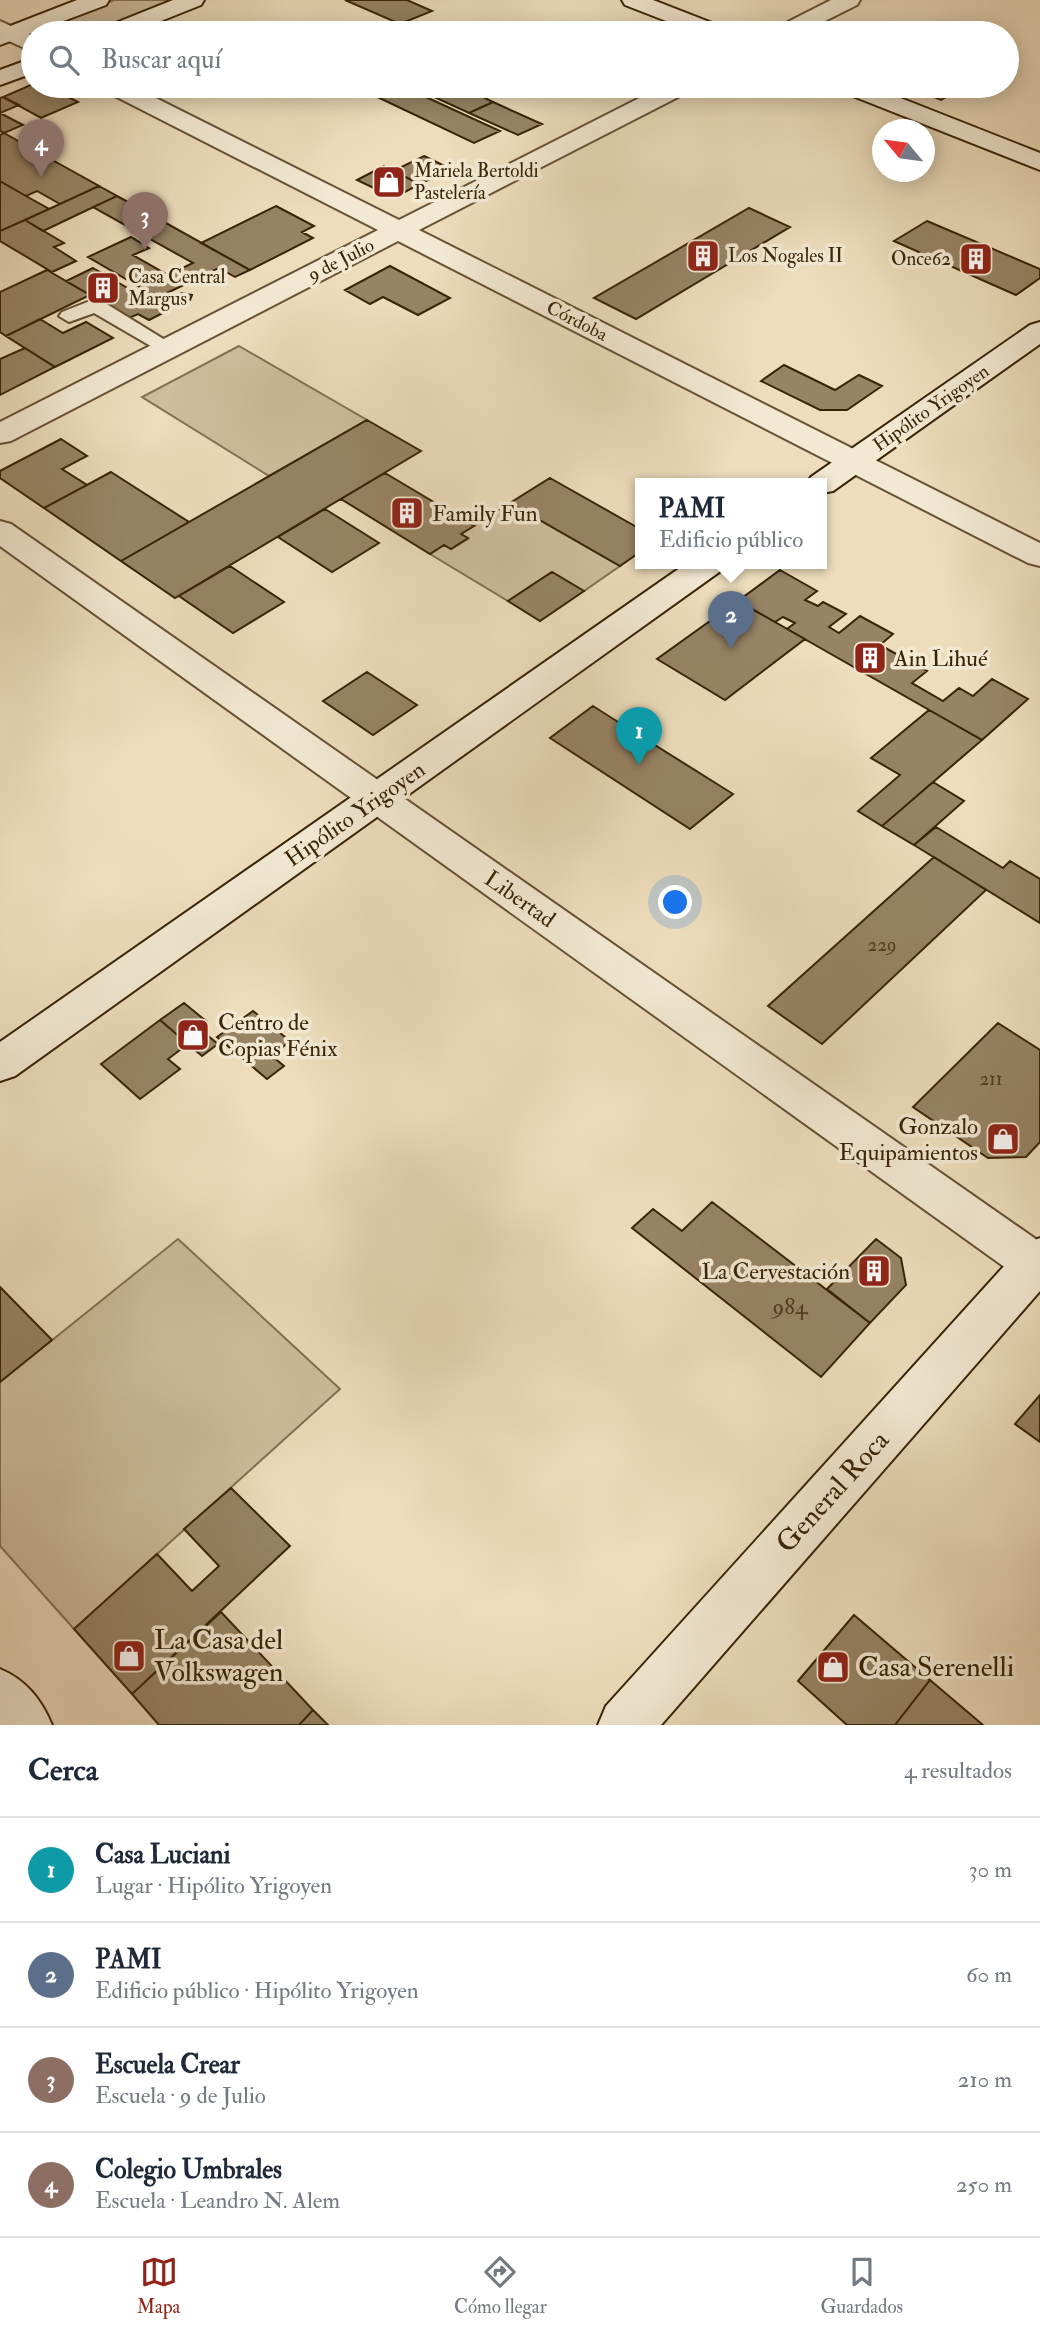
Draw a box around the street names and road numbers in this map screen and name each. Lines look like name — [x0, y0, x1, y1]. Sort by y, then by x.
street label: 9 de Julio — [302, 233, 378, 288]
street label: Córdoba — [542, 295, 612, 347]
street label: Hipólito Yrigoyen — [868, 359, 994, 458]
street label: Hipólito Yrigoyen — [279, 755, 432, 874]
street label: Libertad — [479, 864, 561, 934]
street label: General Roca — [769, 1423, 897, 1560]

